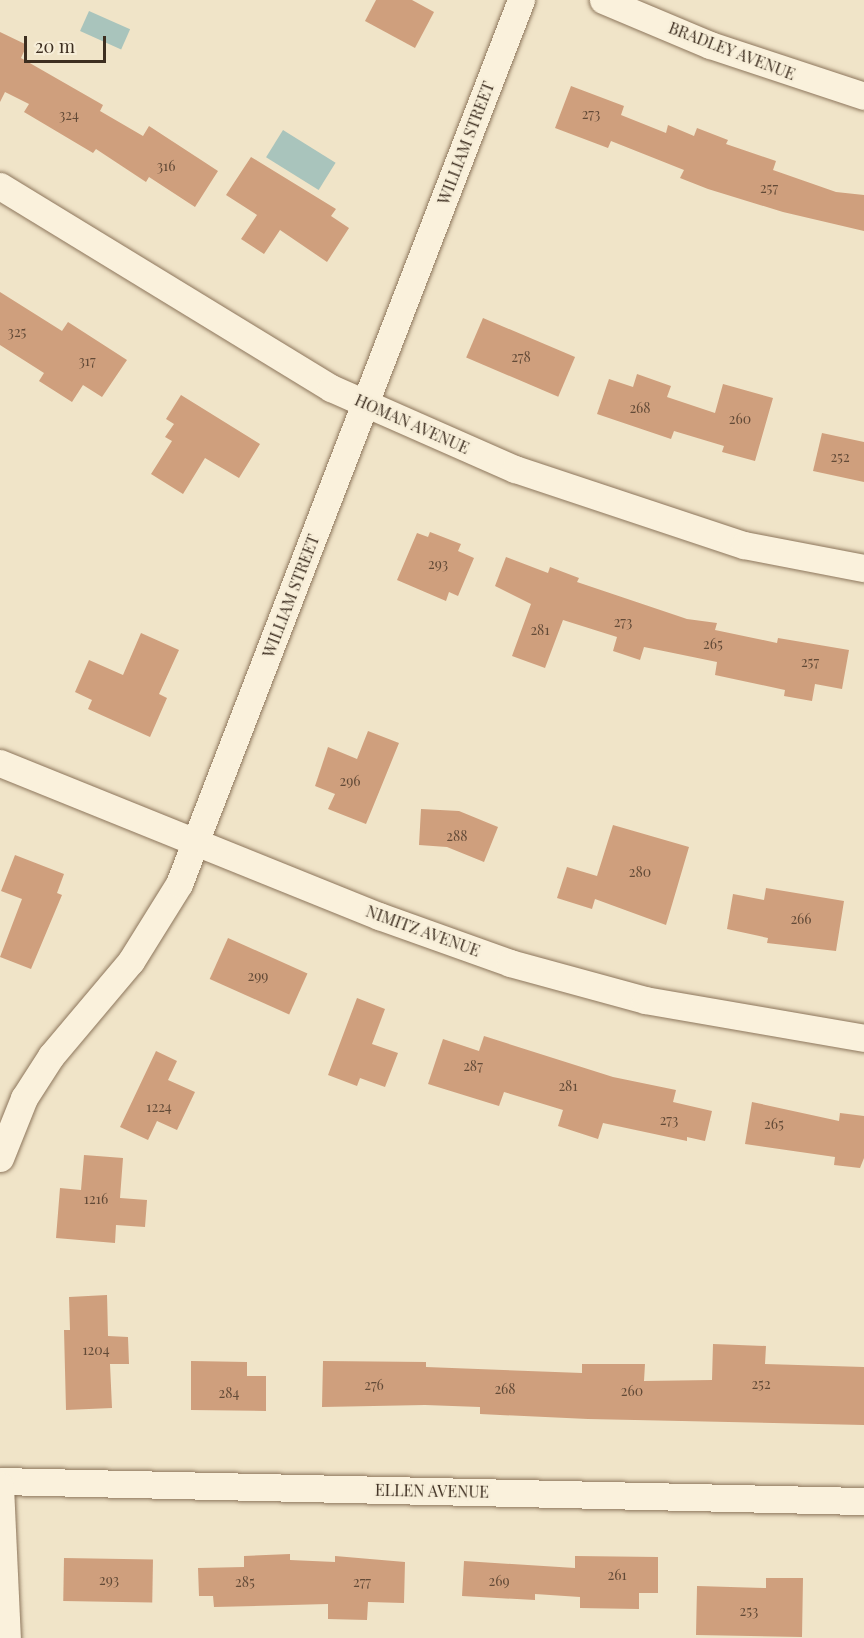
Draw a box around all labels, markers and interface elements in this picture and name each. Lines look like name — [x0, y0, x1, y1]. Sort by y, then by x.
street label: BRADLEY AVENUE — [666, 18, 798, 84]
scale bar — [27, 24, 110, 62]
text: 20 m — [35, 34, 75, 58]
street label: WILLIAM STREET — [434, 79, 498, 207]
house number: 273 — [582, 106, 600, 122]
house number: 324 — [59, 107, 79, 123]
house number: 316 — [157, 158, 175, 174]
house number: 257 — [760, 180, 778, 196]
house number: 325 — [8, 324, 26, 340]
house number: 278 — [511, 349, 531, 365]
house number: 317 — [78, 353, 96, 369]
street label: HOMAN AVENUE — [352, 390, 472, 458]
house number: 268 — [629, 400, 651, 416]
house number: 260 — [729, 411, 751, 427]
house number: 252 — [830, 449, 850, 465]
street label: WILLIAM STREET — [259, 532, 323, 660]
house number: 293 — [428, 556, 448, 572]
house number: 273 — [614, 614, 632, 630]
house number: 281 — [530, 622, 550, 638]
house number: 265 — [703, 636, 723, 652]
house number: 257 — [801, 654, 819, 670]
house number: 296 — [339, 773, 361, 789]
house number: 288 — [446, 828, 468, 844]
house number: 280 — [629, 864, 651, 880]
street label: NIMITZ AVENUE — [363, 901, 483, 961]
house number: 266 — [790, 911, 812, 927]
house number: 299 — [248, 968, 268, 984]
house number: 287 — [463, 1058, 483, 1074]
house number: 281 — [558, 1078, 578, 1094]
house number: 1224 — [146, 1099, 172, 1115]
house number: 273 — [660, 1112, 678, 1128]
house number: 265 — [764, 1116, 784, 1132]
house number: 1216 — [84, 1191, 108, 1207]
house number: 1204 — [82, 1342, 110, 1358]
house number: 252 — [751, 1376, 771, 1392]
house number: 276 — [364, 1377, 384, 1393]
house number: 268 — [494, 1381, 516, 1397]
house number: 260 — [621, 1383, 643, 1399]
house number: 284 — [219, 1385, 239, 1401]
street label: ELLEN AVENUE — [375, 1480, 489, 1502]
house number: 261 — [607, 1567, 627, 1583]
house number: 293 — [99, 1572, 119, 1588]
house number: 269 — [488, 1573, 510, 1589]
house number: 285 — [235, 1574, 255, 1590]
house number: 277 — [353, 1574, 371, 1590]
house number: 253 — [740, 1603, 758, 1619]

